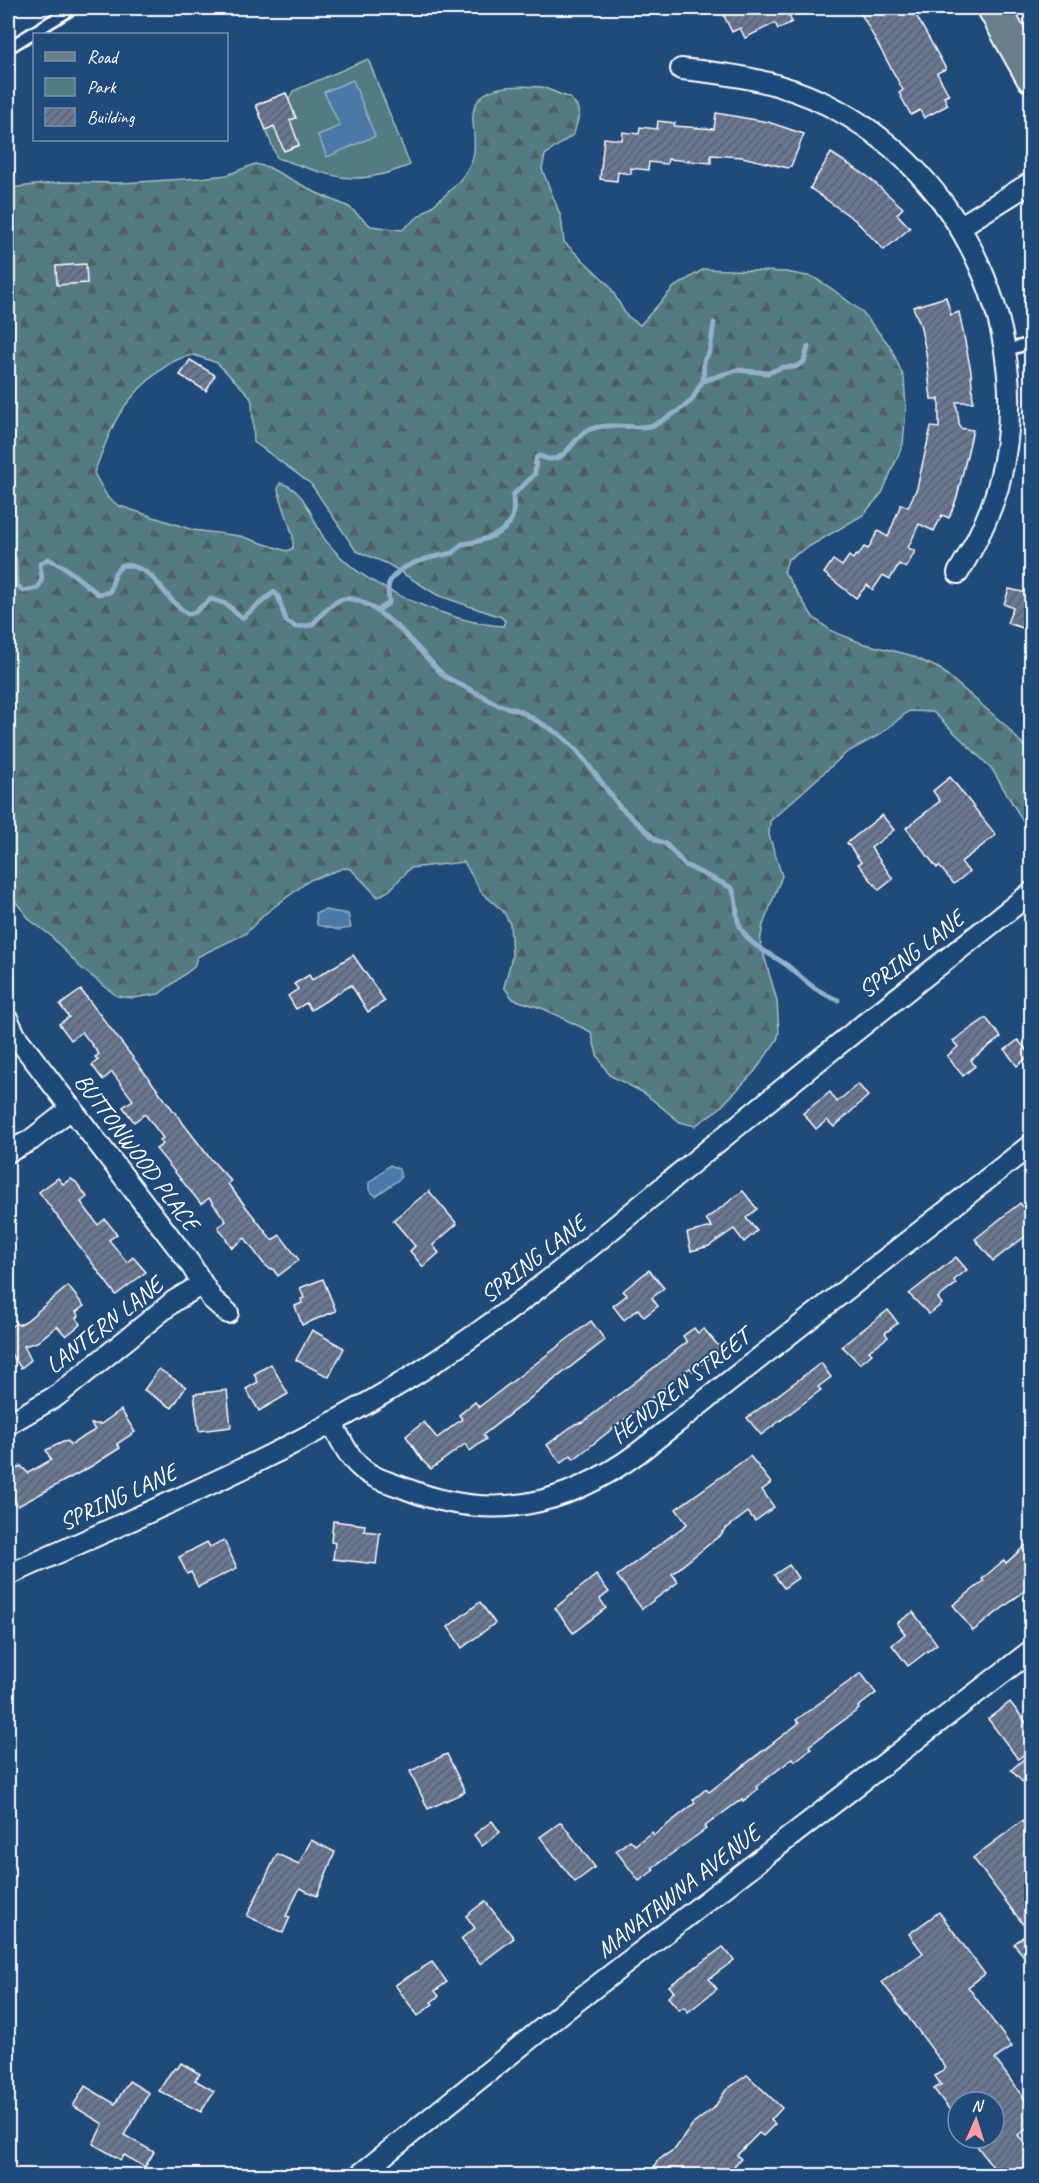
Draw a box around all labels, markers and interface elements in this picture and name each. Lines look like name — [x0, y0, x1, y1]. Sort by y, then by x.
legend — [33, 33, 228, 141]
text: Road — [87, 46, 120, 68]
text: Park — [87, 76, 117, 98]
text: Building — [87, 106, 136, 128]
street label: SPRING LANE — [852, 902, 972, 1005]
street label: BUTTONWOOD PLACE — [68, 1067, 208, 1239]
street label: SPRING LANE — [474, 1207, 594, 1310]
street label: LANTERN LANE — [39, 1268, 171, 1380]
street label: HENDREN STREET — [604, 1318, 761, 1450]
street label: SPRING LANE — [55, 1456, 184, 1537]
street label: MANATAWNA AVENUE — [590, 1816, 768, 1964]
north arrow — [946, 2090, 1006, 2150]
text: N — [971, 2096, 985, 2116]

